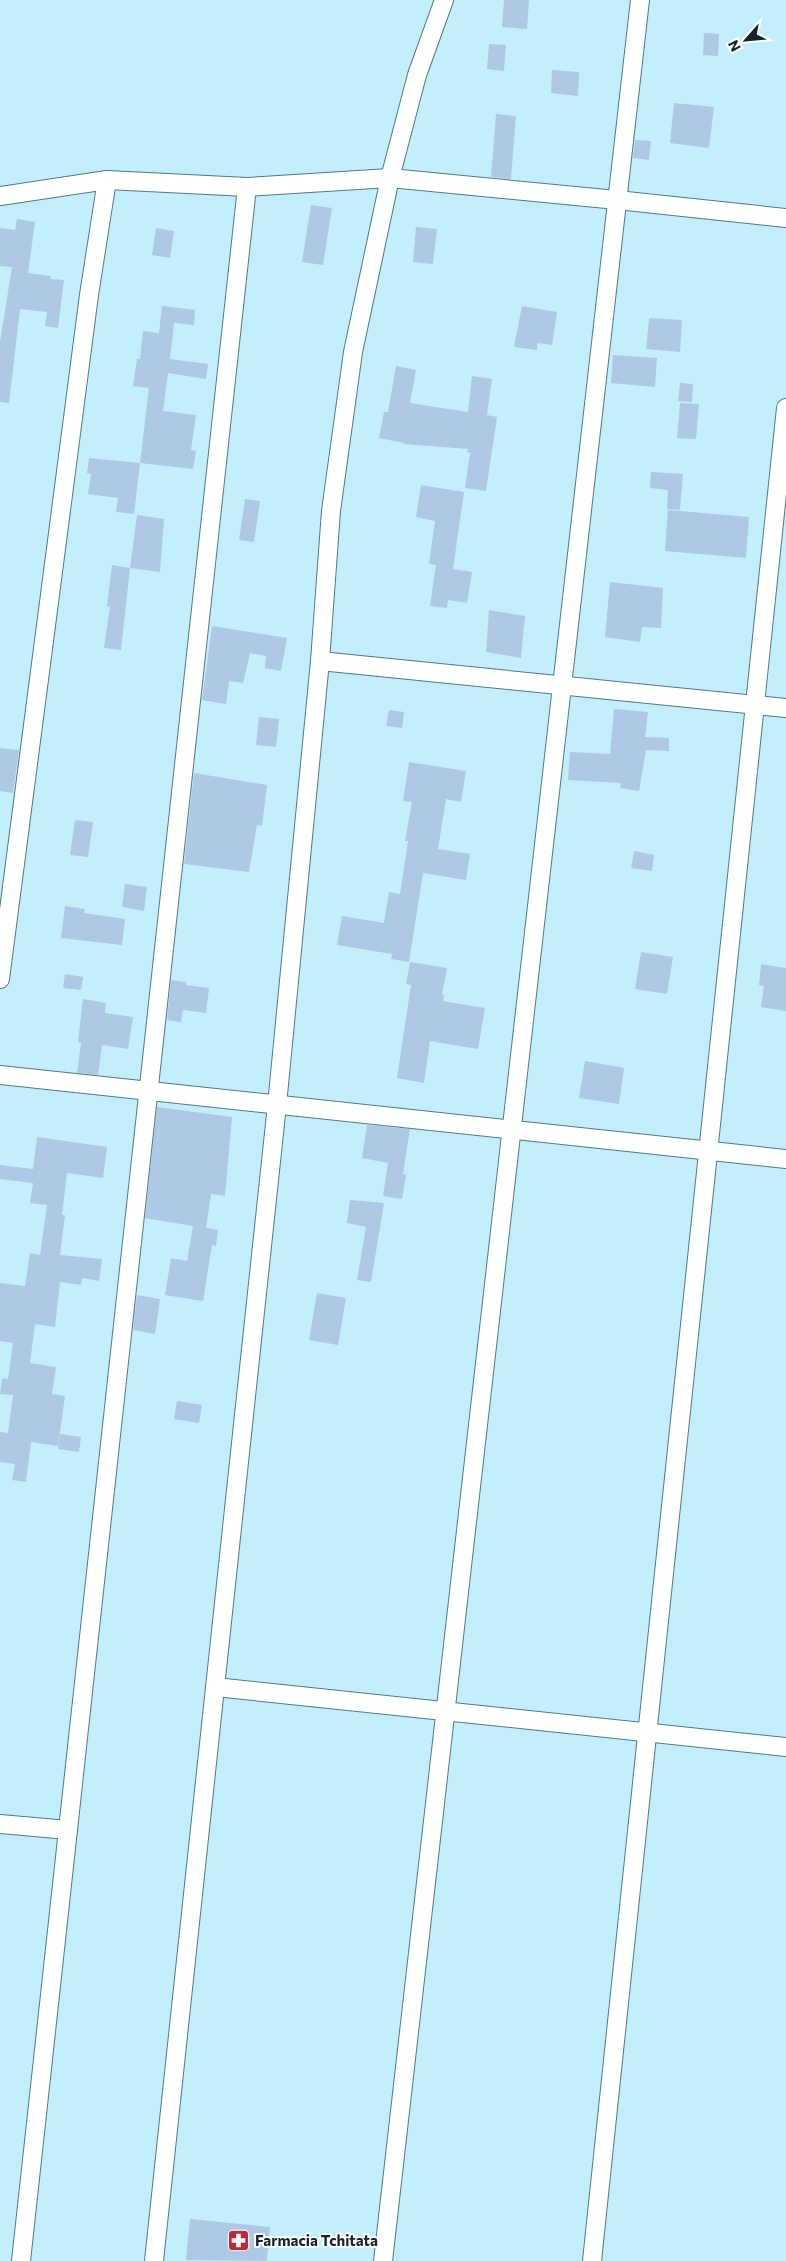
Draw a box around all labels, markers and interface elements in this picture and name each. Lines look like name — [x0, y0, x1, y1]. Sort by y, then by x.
north arrow — [721, 15, 771, 65]
text: N — [724, 38, 744, 55]
pharmacy icon: Farmacia Tchitata — [227, 2228, 251, 2252]
place label: Farmacia Tchitata — [255, 2231, 378, 2249]

